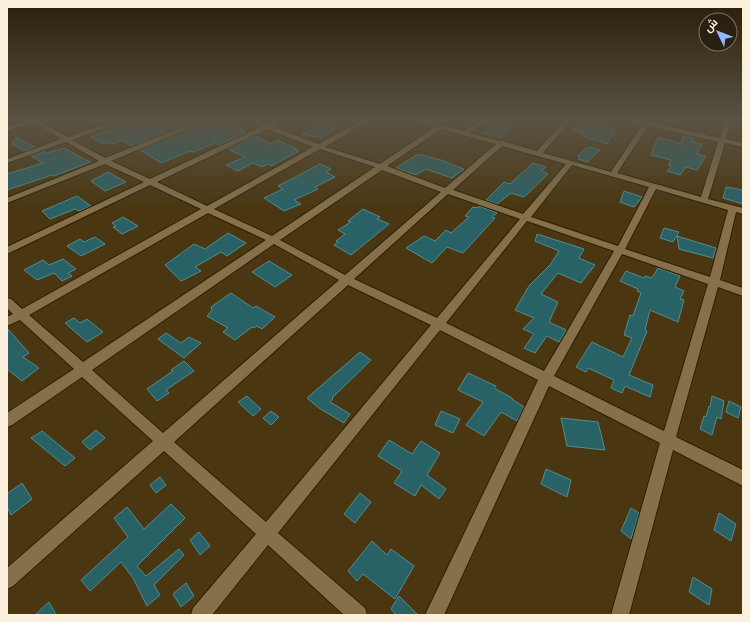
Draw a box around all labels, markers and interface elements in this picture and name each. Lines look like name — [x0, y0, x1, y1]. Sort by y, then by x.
north arrow — [698, 12, 738, 52]
text: ش — [701, 15, 721, 35]

